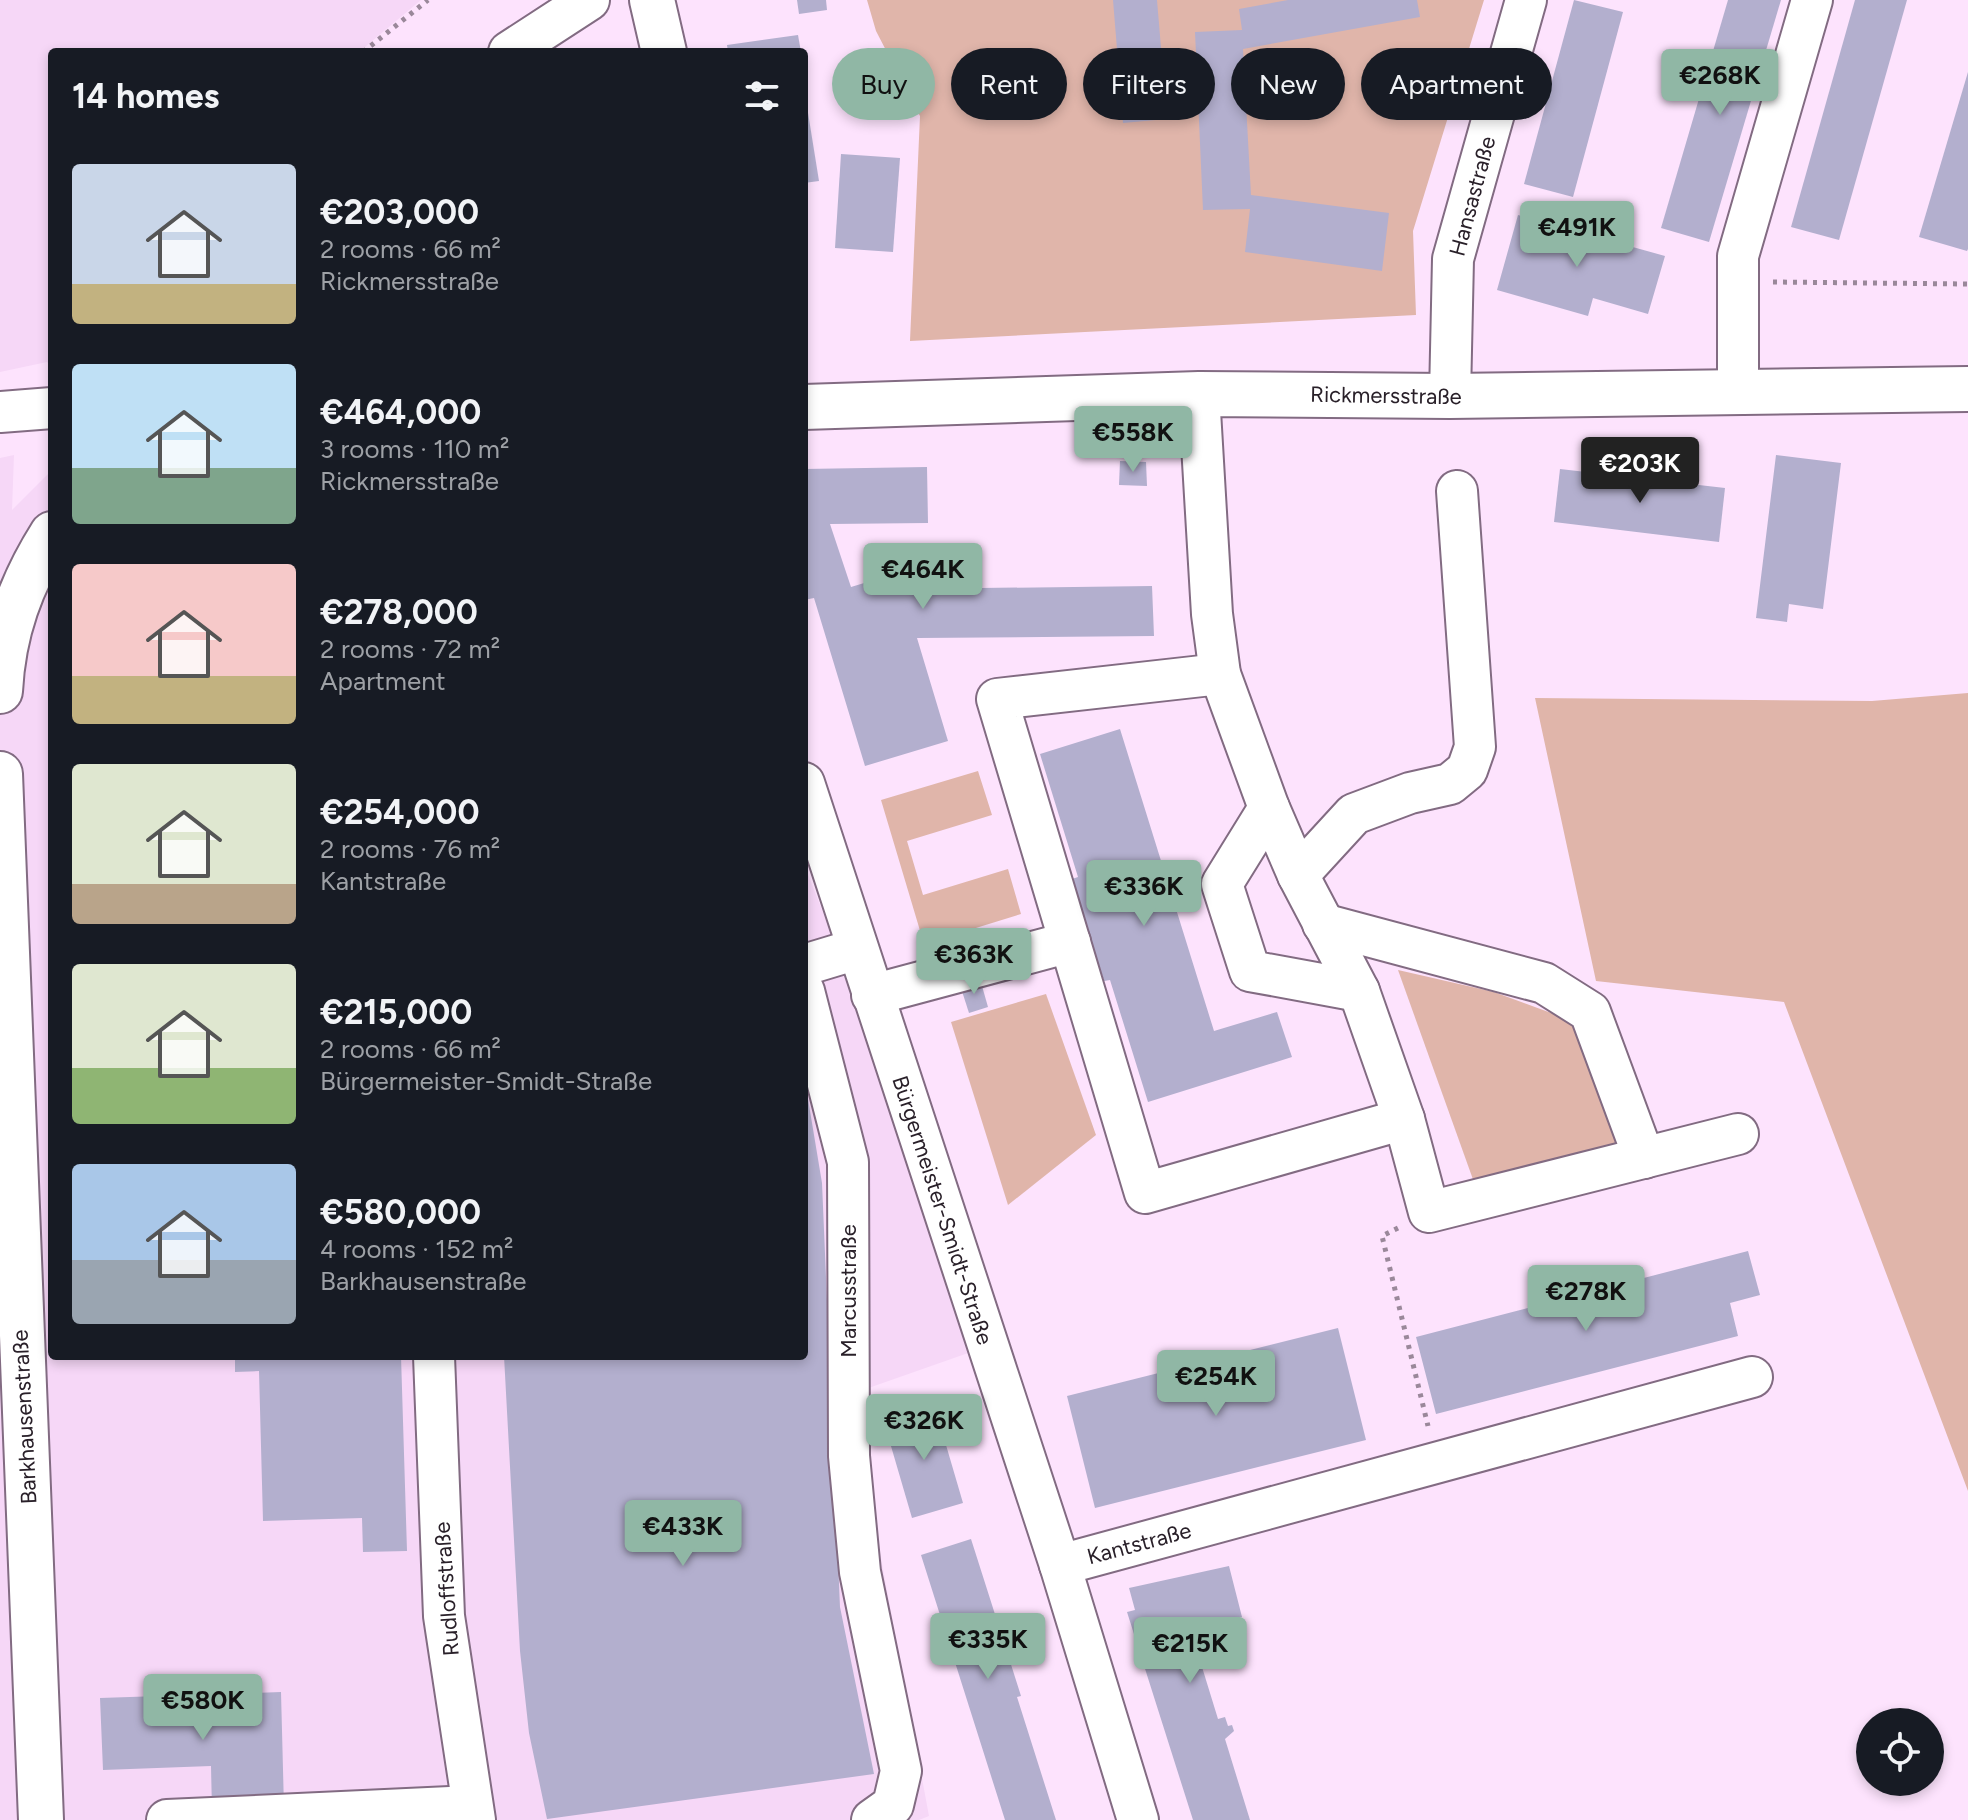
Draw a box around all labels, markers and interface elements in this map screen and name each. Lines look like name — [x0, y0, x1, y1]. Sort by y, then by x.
chip: Buy — [832, 48, 935, 120]
chip: Rent — [951, 48, 1067, 120]
chip: Filters — [1083, 48, 1215, 120]
chip: New — [1231, 48, 1345, 120]
chip: Apartment — [1361, 48, 1552, 120]
pin: €268K — [1664, 49, 1776, 117]
text: €268K — [1679, 59, 1761, 91]
icon: filters — [740, 74, 784, 118]
text: 14 homes — [72, 76, 219, 117]
street label: Hansastraße — [1444, 133, 1501, 259]
text: €203,000 — [320, 192, 479, 233]
icon: home — [136, 196, 232, 292]
pin: €491K — [1521, 201, 1633, 269]
text: €491K — [1538, 211, 1616, 243]
text: 2 rooms · 66 m² — [320, 233, 501, 265]
text: Rickmersstraße — [320, 265, 499, 297]
street label: Rickmersstraße — [1310, 381, 1462, 410]
text: €464,000 — [320, 392, 481, 433]
icon: home — [136, 396, 232, 492]
pin: €558K — [1077, 406, 1189, 474]
text: €558K — [1092, 416, 1174, 448]
text: 3 rooms · 110 m² — [320, 433, 509, 465]
pin: €203K — [1584, 437, 1696, 505]
text: €203K — [1599, 447, 1681, 479]
text: Rickmersstraße — [320, 465, 499, 497]
pin: €464K — [867, 543, 979, 611]
text: €464K — [881, 553, 965, 585]
text: €278,000 — [320, 592, 478, 633]
icon: home — [136, 596, 232, 692]
text: 2 rooms · 72 m² — [320, 633, 500, 665]
text: Apartment — [320, 665, 446, 697]
text: €254,000 — [320, 792, 479, 833]
icon: home — [136, 796, 232, 892]
text: 2 rooms · 76 m² — [320, 833, 500, 865]
pin: €336K — [1088, 860, 1200, 928]
text: Kantstraße — [320, 865, 446, 897]
text: €336K — [1104, 870, 1184, 902]
pin: €363K — [918, 928, 1030, 996]
text: €363K — [934, 938, 1014, 970]
text: €215,000 — [320, 992, 472, 1033]
icon: home — [136, 996, 232, 1092]
text: 2 rooms · 66 m² — [320, 1033, 501, 1065]
text: Bürgermeister-Smidt-Straße — [320, 1065, 652, 1097]
street label: Bürgermeister-Smidt-Straße — [886, 1072, 999, 1348]
text: €580,000 — [320, 1192, 481, 1233]
icon: home — [136, 1196, 232, 1292]
street label: Marcusstraße — [835, 1224, 862, 1358]
text: 4 rooms · 152 m² — [320, 1233, 513, 1265]
text: Barkhausenstraße — [320, 1265, 527, 1297]
pin: €278K — [1530, 1265, 1642, 1333]
text: €278K — [1546, 1275, 1626, 1307]
street label: Barkhausenstraße — [6, 1329, 43, 1505]
pin: €254K — [1160, 1350, 1272, 1418]
text: €254K — [1175, 1360, 1257, 1392]
pin: €326K — [868, 1394, 980, 1462]
text: €326K — [884, 1404, 964, 1436]
pin: €433K — [627, 1500, 739, 1568]
text: €433K — [643, 1510, 723, 1542]
street label: Kantstraße — [1084, 1517, 1194, 1570]
street label: Rudloffstraße — [428, 1521, 465, 1657]
pin: €335K — [932, 1613, 1044, 1681]
pin: €215K — [1134, 1617, 1246, 1685]
text: €335K — [948, 1623, 1028, 1655]
text: €215K — [1152, 1627, 1228, 1659]
pin: €580K — [147, 1674, 259, 1742]
text: €580K — [161, 1684, 245, 1716]
map controls — [1856, 1708, 1944, 1796]
button: locate — [1856, 1708, 1944, 1796]

